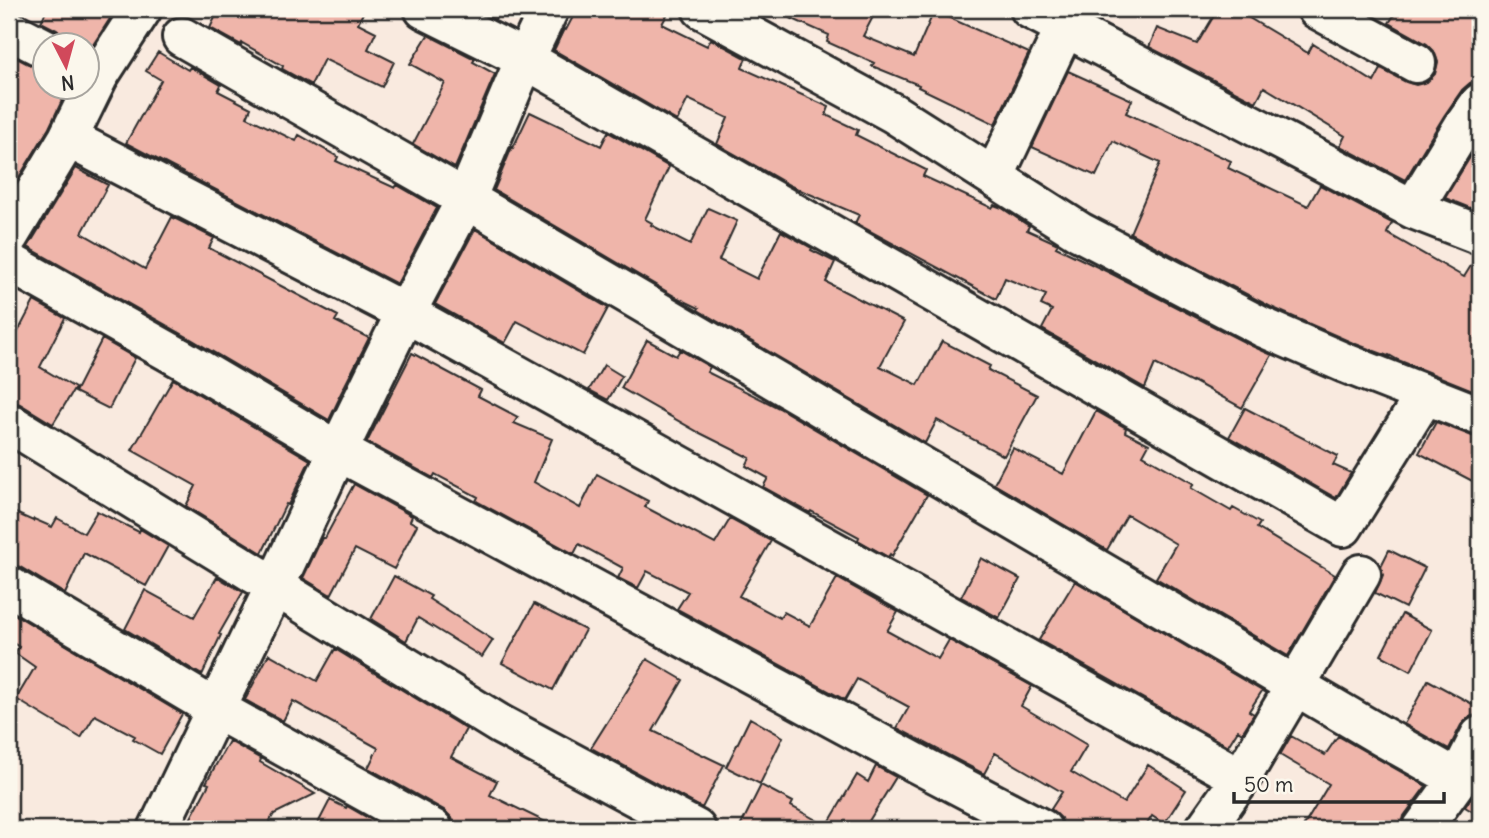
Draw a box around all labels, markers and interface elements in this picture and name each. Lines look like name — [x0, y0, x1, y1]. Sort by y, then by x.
north arrow — [32, 32, 102, 102]
text: N — [60, 70, 76, 96]
scale bar — [1234, 761, 1444, 805]
text: 50 m — [1244, 771, 1293, 798]

